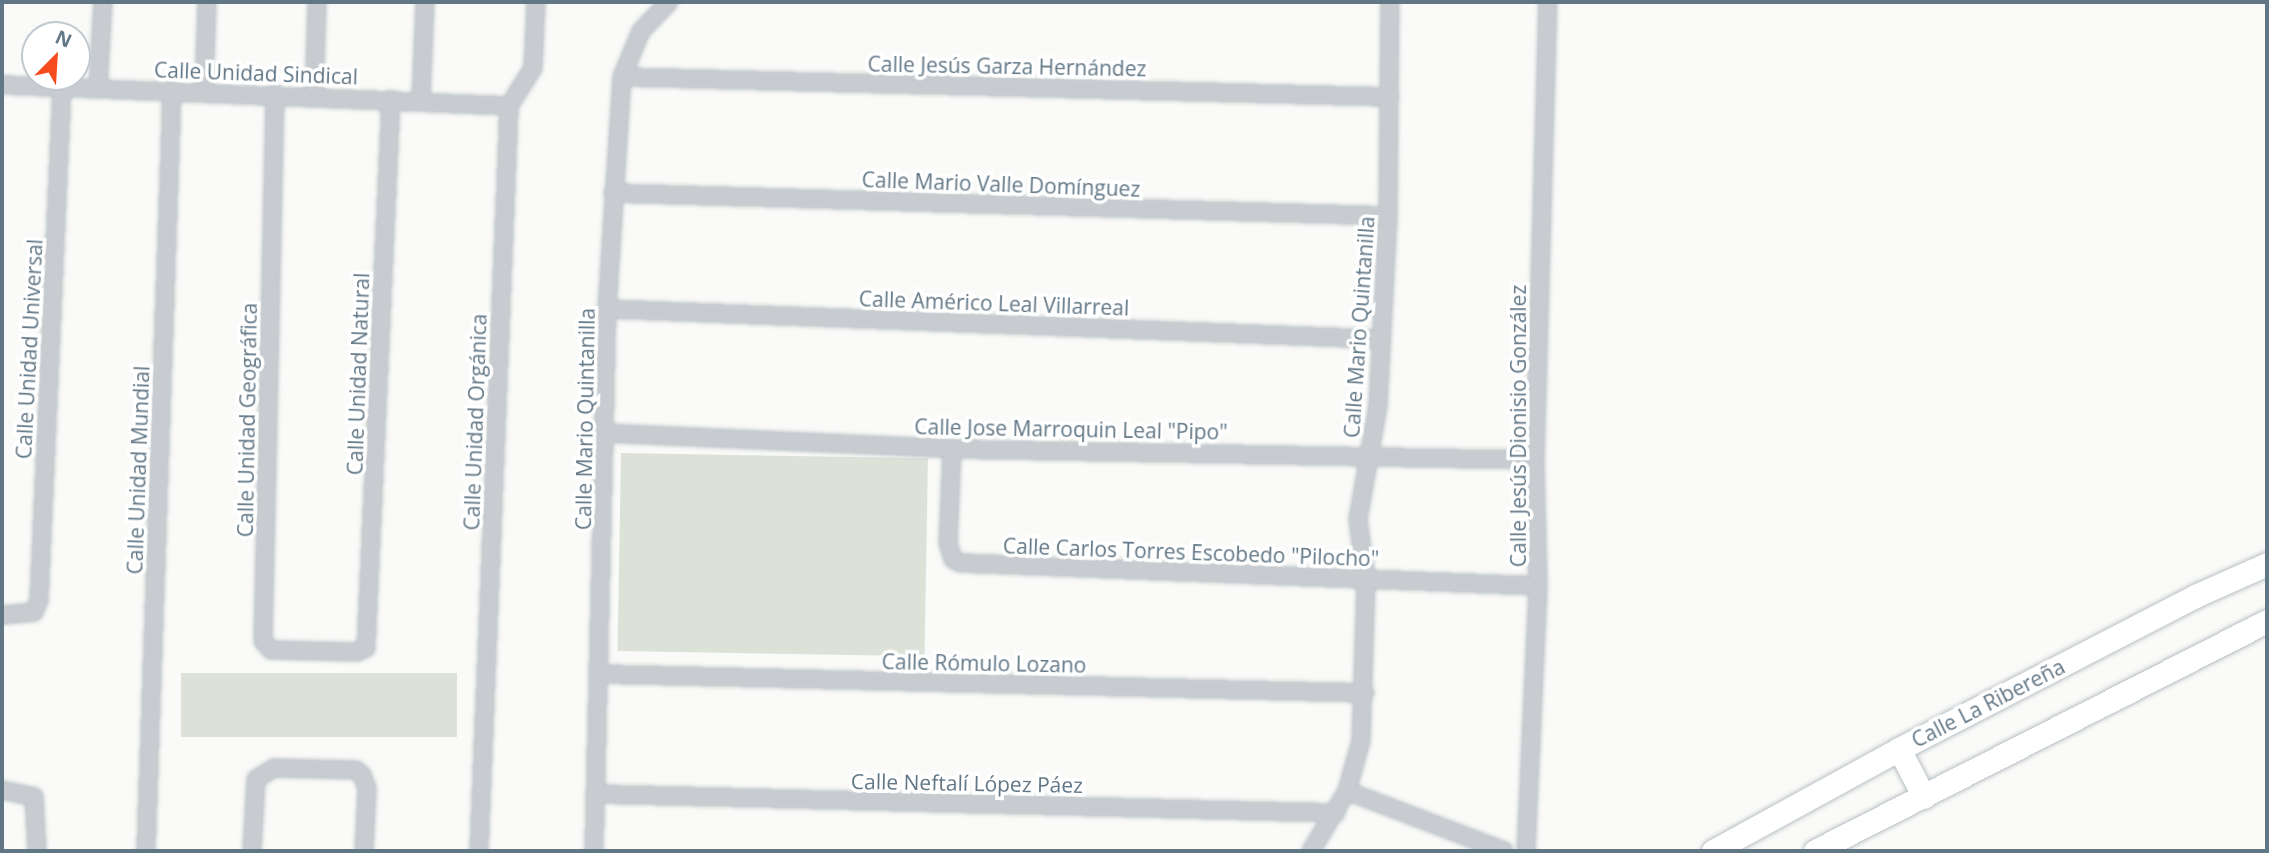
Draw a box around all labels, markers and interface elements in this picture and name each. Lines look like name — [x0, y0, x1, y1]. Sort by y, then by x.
north arrow — [21, 21, 91, 91]
text: N — [51, 24, 76, 54]
street label: Calle Jesús Garza Hernández — [867, 51, 1147, 81]
street label: Calle Unidad Sindical — [154, 57, 358, 89]
street label: Calle Mario Valle Domínguez — [861, 167, 1141, 201]
street label: Calle Mario Quintanilla — [1339, 215, 1379, 439]
street label: Calle Unidad Universal — [11, 238, 47, 460]
street label: Calle Unidad Natural — [342, 272, 374, 476]
street label: Calle Jesús Dionisio González — [1505, 285, 1531, 567]
street label: Calle Américo Leal Villarreal — [858, 286, 1130, 320]
street label: Calle Unidad Geográfica — [232, 303, 262, 537]
street label: Calle Mario Quintanilla — [570, 308, 600, 530]
street label: Calle Unidad Orgánica — [459, 313, 491, 531]
street label: Calle Unidad Mundial — [122, 365, 154, 575]
street label: Calle Jose Marroquin Leal "Pipo" — [914, 414, 1228, 444]
street label: Calle Carlos Torres Escobedo "Pilocho" — [1002, 533, 1380, 571]
street label: Calle Rómulo Lozano — [881, 649, 1087, 677]
street label: Calle La Ribereña — [1907, 653, 2069, 753]
street label: Calle Neftalí López Páez — [851, 768, 1083, 798]

